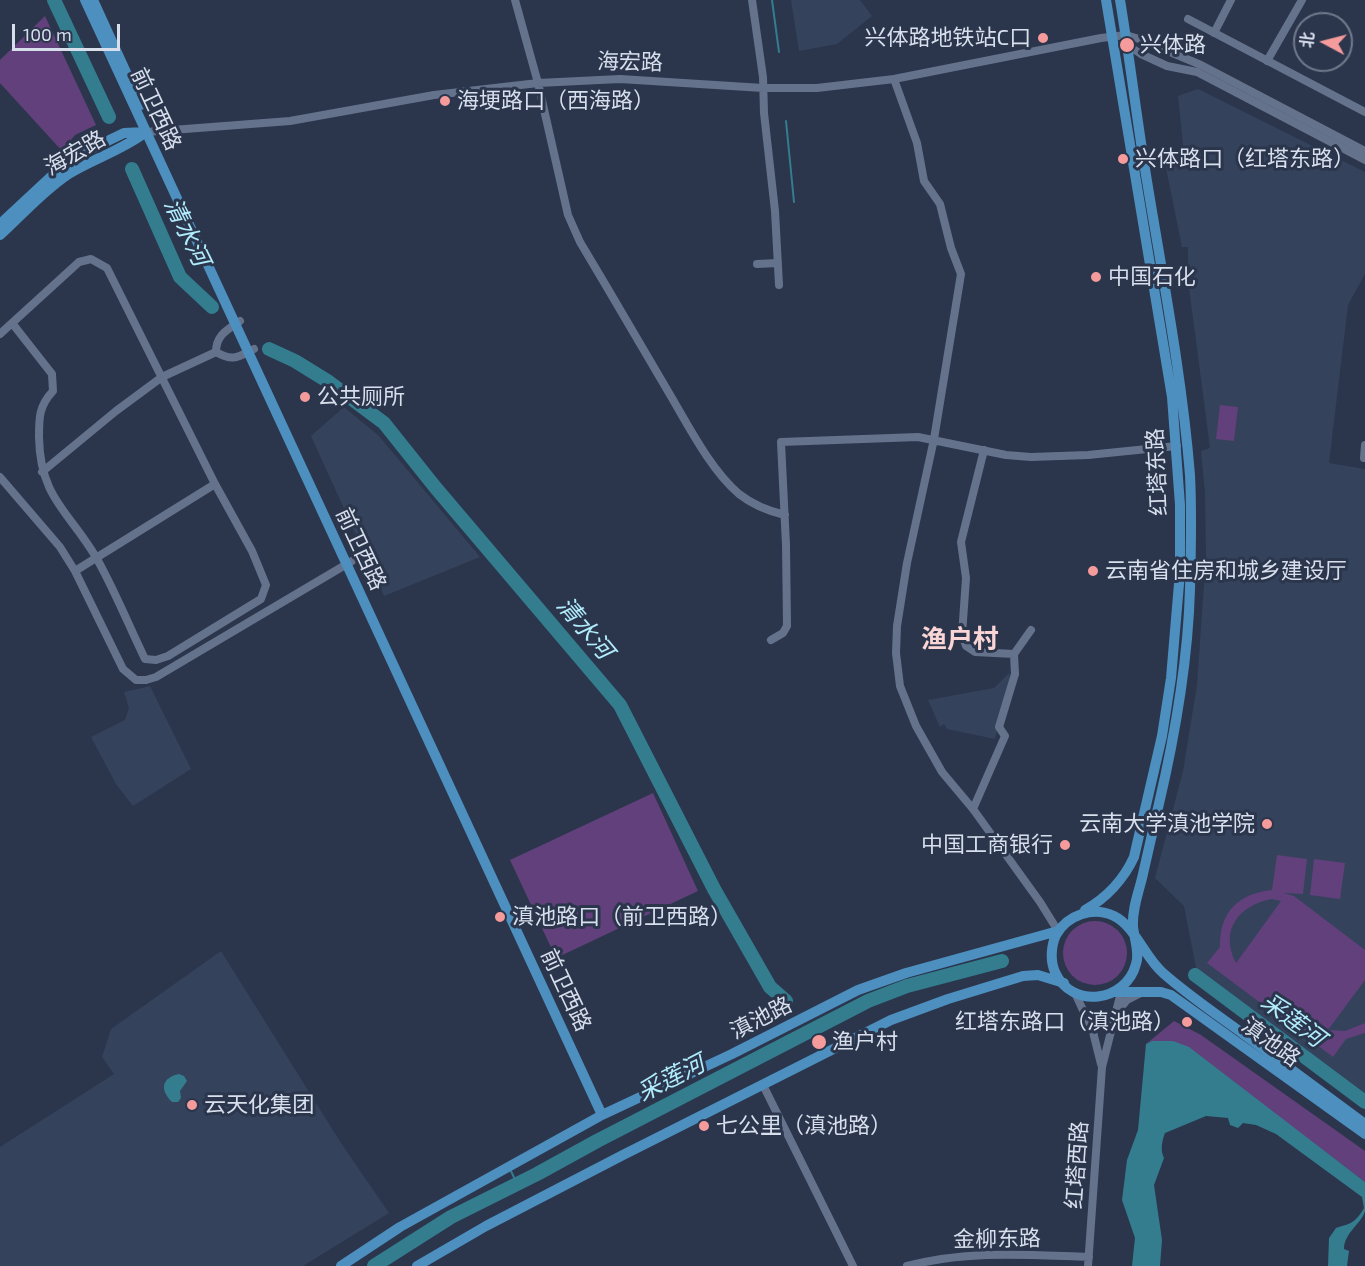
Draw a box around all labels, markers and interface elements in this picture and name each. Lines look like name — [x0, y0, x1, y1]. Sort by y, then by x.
scale bar — [15, 12, 123, 50]
north arrow — [1293, 12, 1353, 72]
text: 100 m — [23, 23, 72, 45]
place label: 兴体路地铁站C口 — [864, 25, 1031, 51]
marker: 兴体路地铁站C口 — [1036, 31, 1050, 45]
text: 北 — [1296, 31, 1317, 49]
place label: 兴体路 — [1140, 32, 1206, 58]
marker: 兴体路 — [1118, 36, 1136, 54]
street label: 海宏路 — [597, 48, 663, 76]
street label: 前卫西路 — [125, 64, 187, 154]
place label: 海埂路口（西海路） — [457, 88, 655, 114]
marker: 海埂路口（西海路） — [438, 94, 452, 108]
street label: 海宏路 — [40, 125, 110, 181]
place label: 兴体路口（红塔东路） — [1135, 146, 1355, 172]
marker: 兴体路口（红塔东路） — [1116, 152, 1130, 166]
water label: 清水河 — [158, 193, 216, 271]
place label: 中国石化 — [1108, 264, 1196, 290]
marker: 中国石化 — [1089, 270, 1103, 284]
place label: 公共厕所 — [317, 384, 405, 410]
marker: 公共厕所 — [298, 390, 312, 404]
street label: 红塔东路 — [1142, 427, 1172, 517]
street label: 前卫西路 — [330, 504, 392, 594]
place label: 云南省住房和城乡建设厅 — [1105, 558, 1347, 584]
marker: 云南省住房和城乡建设厅 — [1086, 564, 1100, 578]
water label: 清水河 — [551, 591, 619, 665]
district label: 渔户村 — [921, 623, 999, 655]
place label: 云南大学滇池学院 — [1079, 811, 1255, 837]
marker: 云南大学滇池学院 — [1260, 817, 1274, 831]
place label: 中国工商银行 — [921, 832, 1053, 858]
marker: 中国工商银行 — [1058, 838, 1072, 852]
place label: 滇池路口（前卫西路） — [512, 904, 732, 930]
marker: 滇池路口（前卫西路） — [493, 910, 507, 924]
street label: 前卫西路 — [535, 945, 597, 1035]
water label: 采莲河 — [1256, 987, 1330, 1053]
street label: 滇池路 — [726, 991, 796, 1045]
place label: 红塔东路口（滇池路） — [955, 1009, 1175, 1035]
street label: 滇池路 — [1237, 1012, 1305, 1072]
marker: 红塔东路口（滇池路） — [1180, 1015, 1194, 1029]
place label: 渔户村 — [832, 1029, 898, 1055]
marker: 渔户村 — [810, 1033, 828, 1051]
water label: 采莲河 — [632, 1049, 710, 1107]
place label: 云天化集团 — [204, 1092, 314, 1118]
marker: 云天化集团 — [185, 1098, 199, 1112]
place label: 七公里（滇池路） — [716, 1113, 892, 1139]
marker: 七公里（滇池路） — [697, 1119, 711, 1133]
street label: 红塔西路 — [1061, 1120, 1093, 1210]
street label: 金柳东路 — [953, 1225, 1041, 1253]

